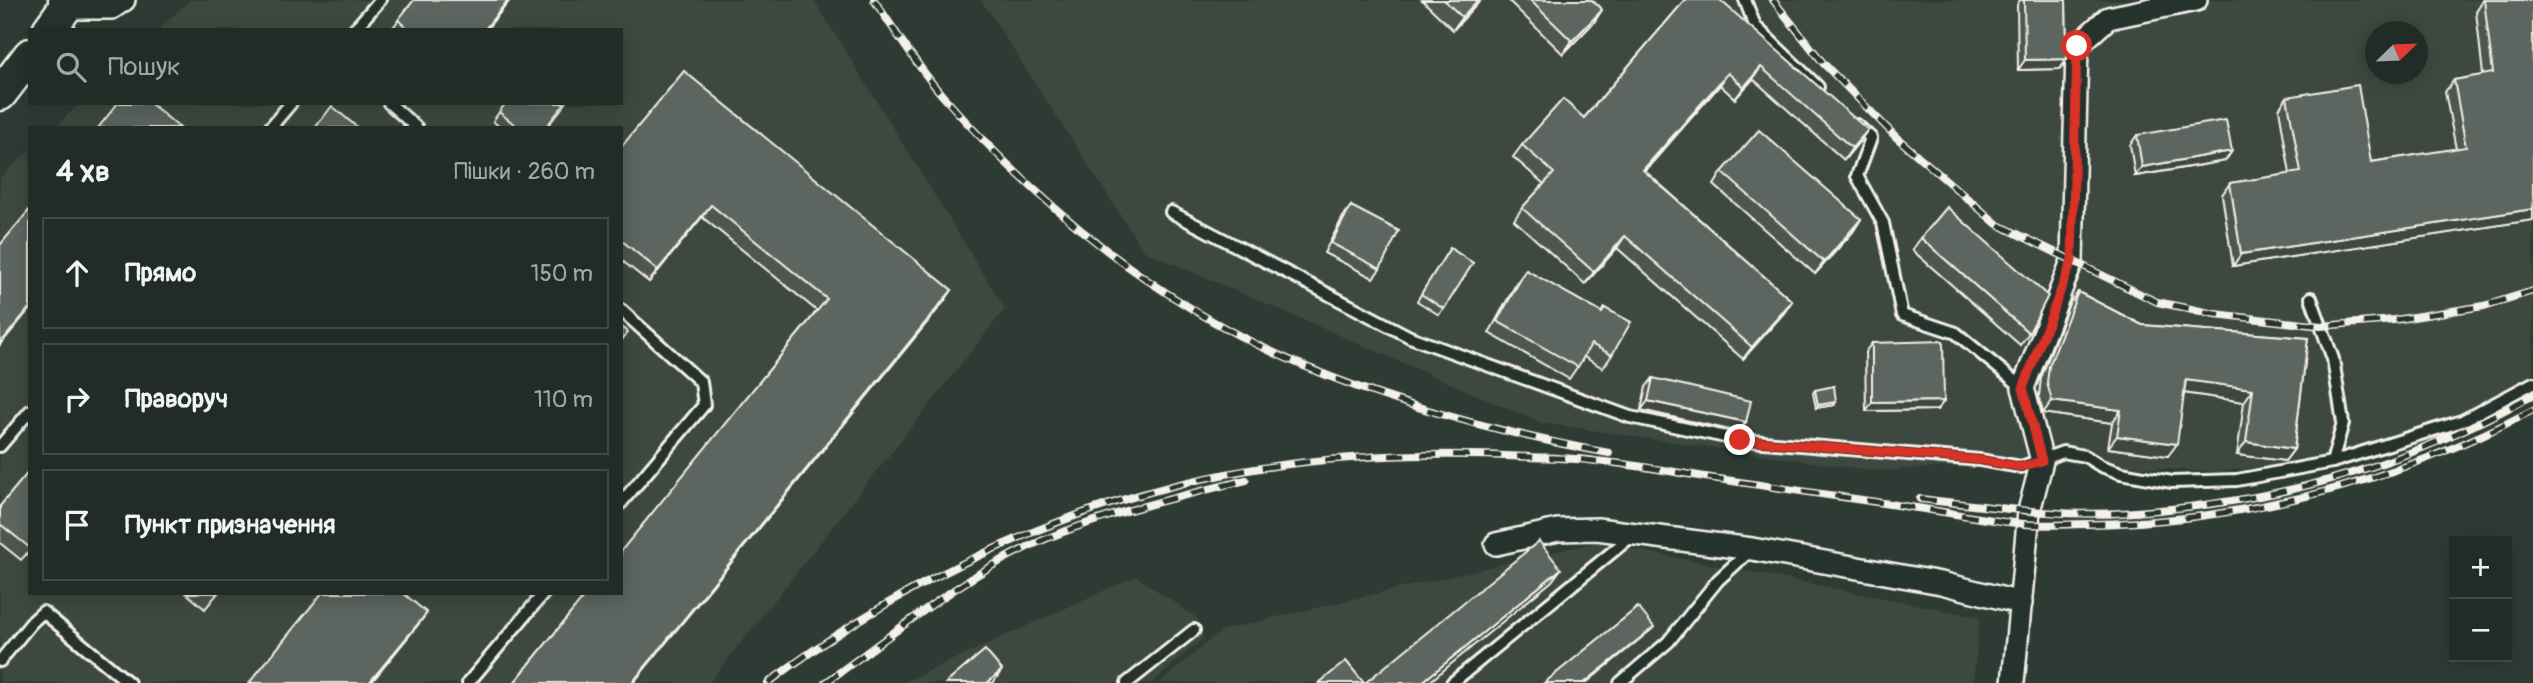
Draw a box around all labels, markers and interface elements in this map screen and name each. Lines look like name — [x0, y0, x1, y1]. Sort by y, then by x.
north arrow — [2365, 21, 2428, 84]
search box — [28, 28, 623, 105]
route start — [2061, 30, 2092, 61]
icon: search — [52, 48, 90, 86]
text: Пошук — [108, 51, 181, 83]
text: 4 хв — [56, 153, 110, 190]
text: Пішки · 260 m — [454, 157, 595, 186]
icon: ahead — [58, 254, 96, 292]
text: Прямо — [125, 257, 196, 289]
text: 150 m — [530, 259, 593, 288]
icon: right — [58, 380, 96, 418]
text: Праворуч — [125, 383, 228, 415]
text: 110 m — [534, 385, 593, 414]
route end — [1724, 424, 1755, 455]
icon: arrive — [58, 506, 96, 544]
text: Пункт призначення — [125, 509, 336, 541]
map controls — [2449, 536, 2512, 662]
button: + — [2449, 536, 2512, 599]
button: − — [2449, 599, 2512, 662]

